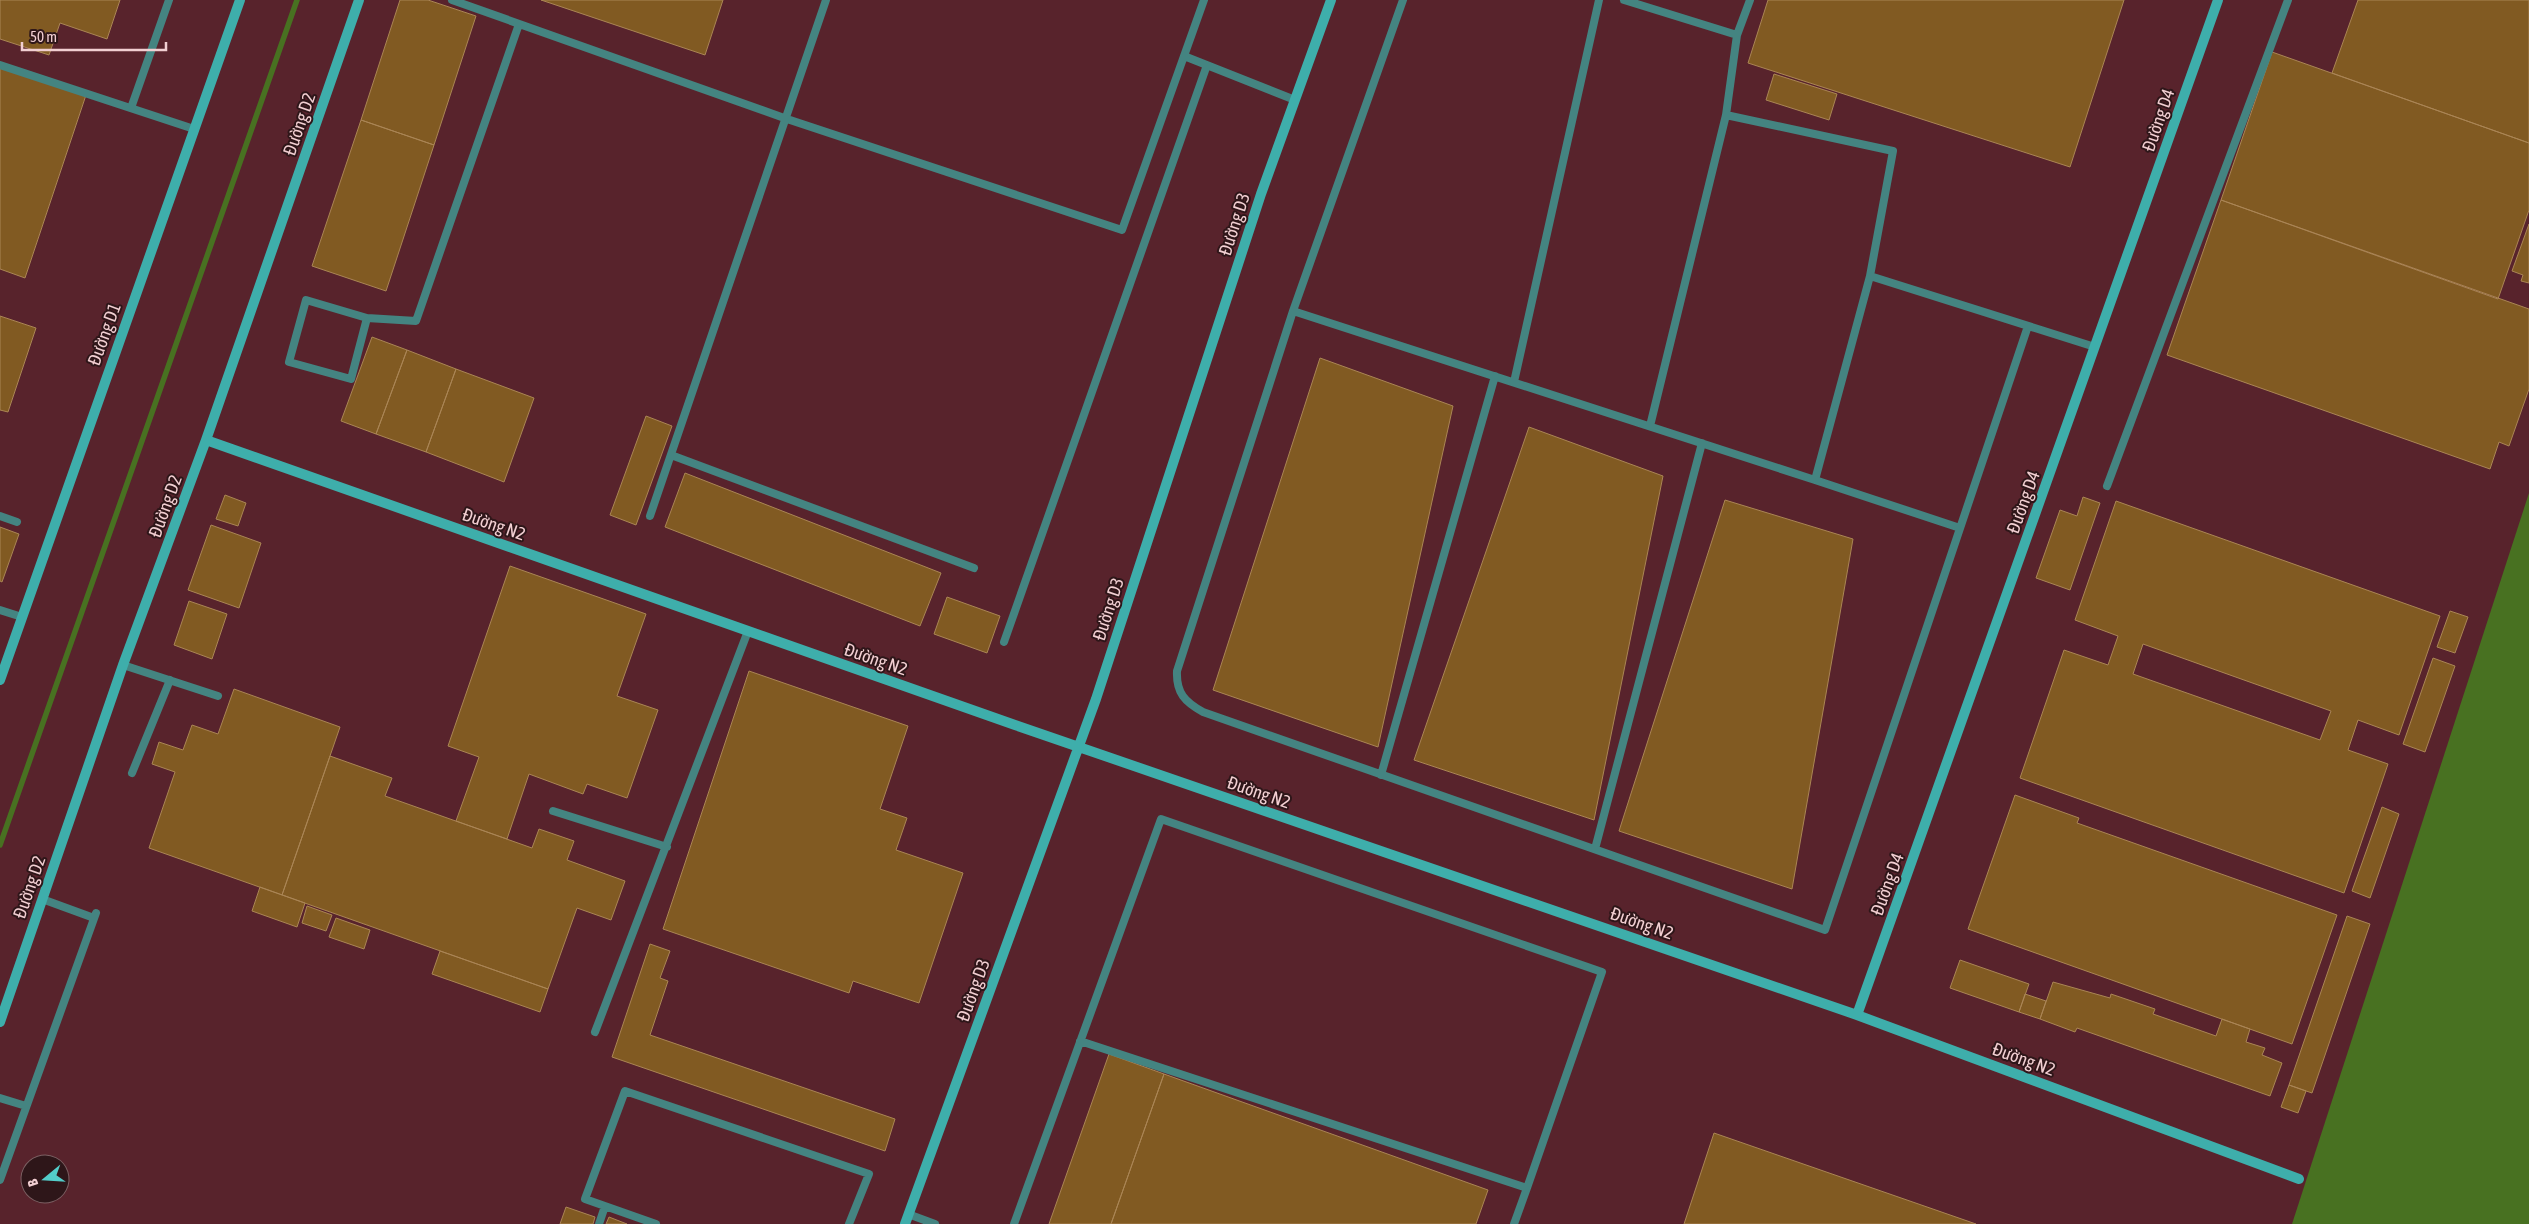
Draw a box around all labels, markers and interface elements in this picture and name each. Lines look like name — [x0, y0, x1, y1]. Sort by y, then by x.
scale bar — [22, 20, 166, 52]
text: 50 m — [30, 28, 57, 45]
street label: Đường D4 — [2138, 86, 2178, 154]
street label: Đường D2 — [279, 90, 319, 158]
street label: Đường D3 — [1214, 190, 1254, 258]
street label: Đường D1 — [83, 300, 125, 368]
street label: Đường D4 — [2002, 468, 2044, 536]
street label: Đường D2 — [144, 472, 186, 540]
street label: Đường N2 — [460, 503, 528, 545]
street label: Đường D3 — [1088, 575, 1128, 643]
street label: Đường N2 — [842, 638, 910, 680]
street label: Đường N2 — [1225, 771, 1293, 813]
street label: Đường D4 — [1866, 850, 1908, 918]
street label: Đường D2 — [9, 853, 49, 921]
street label: Đường N2 — [1608, 902, 1676, 944]
street label: Đường D3 — [952, 956, 994, 1024]
street label: Đường N2 — [1990, 1038, 2058, 1080]
north arrow — [20, 1154, 70, 1204]
text: B — [24, 1177, 41, 1189]

